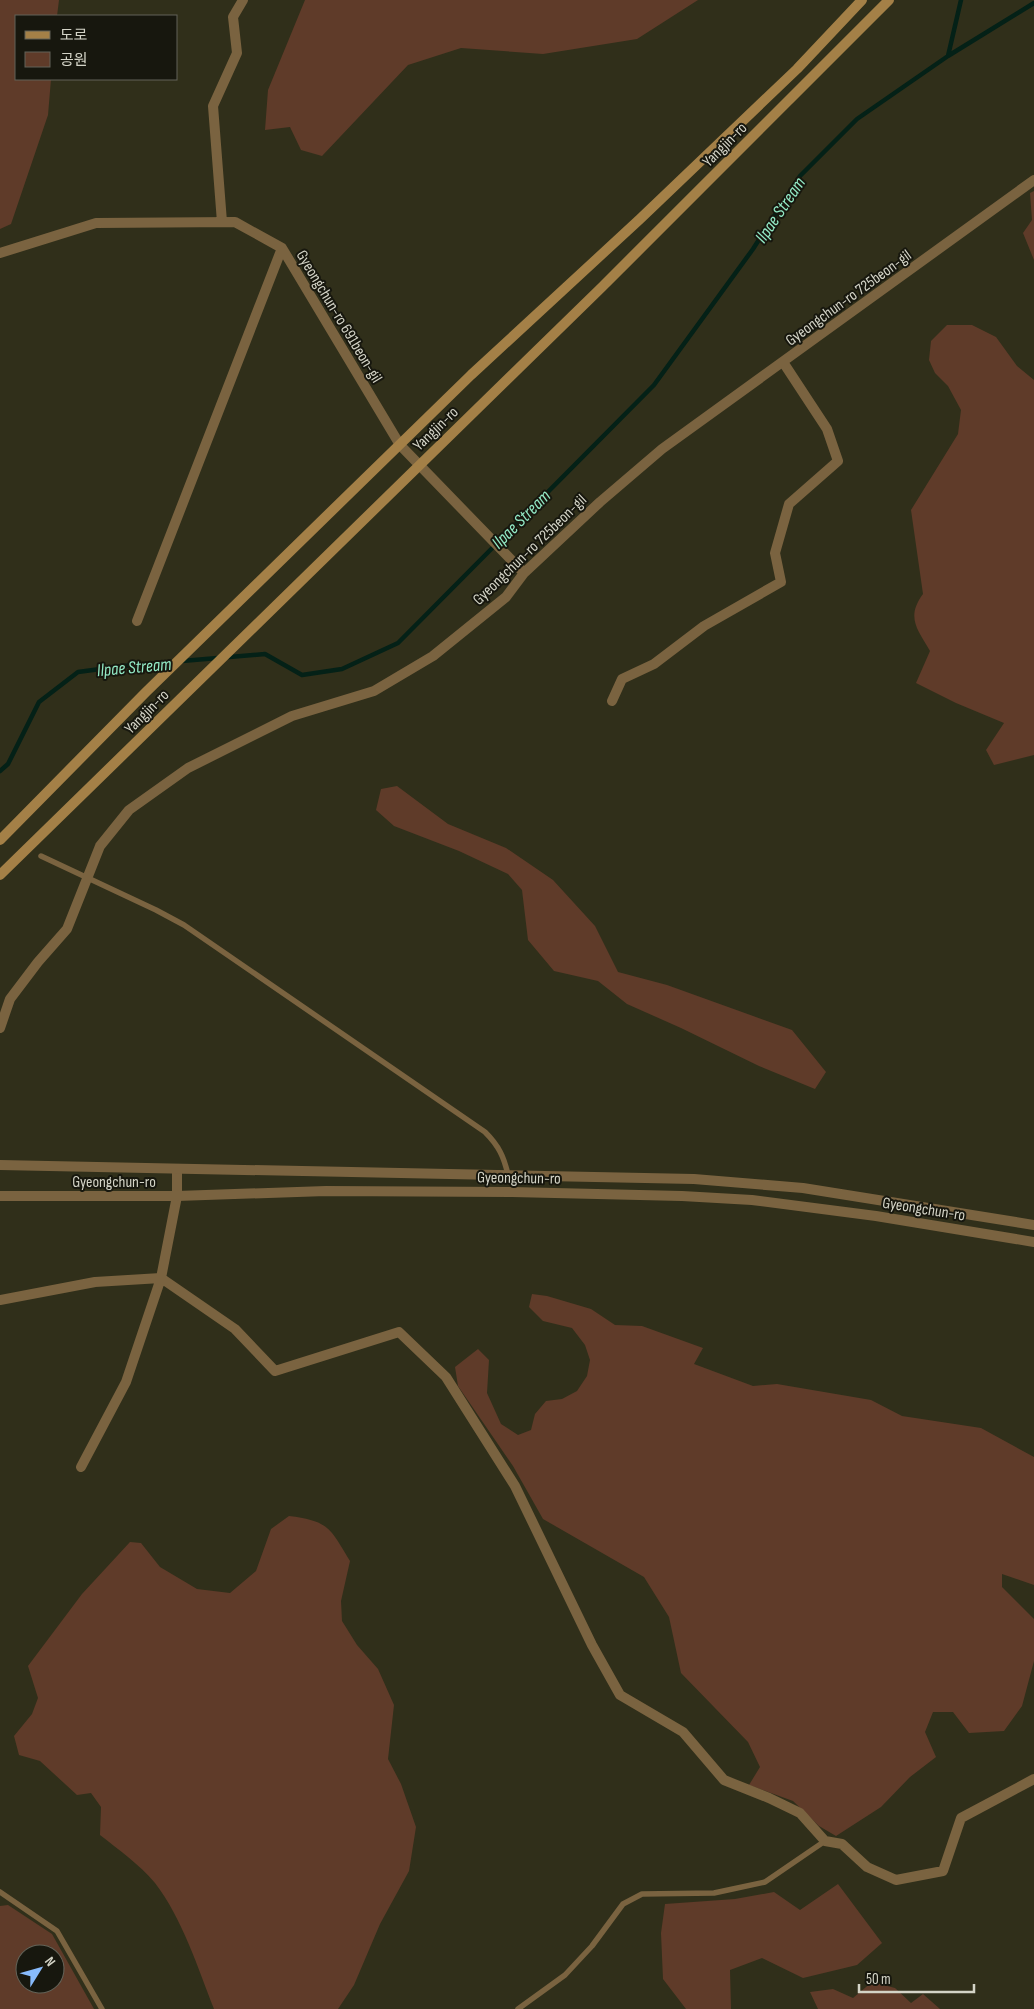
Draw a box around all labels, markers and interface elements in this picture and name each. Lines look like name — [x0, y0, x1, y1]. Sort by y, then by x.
legend — [15, 15, 178, 80]
text: 도로 — [60, 26, 88, 45]
text: 공원 — [60, 51, 88, 70]
street label: Yangjin-ro — [699, 119, 751, 171]
water label: Ilpae Stream — [751, 173, 810, 247]
street label: Gyeongchun-ro 725beon-gil — [782, 246, 915, 350]
street label: Gyeongchun-ro 691beon-gil — [292, 247, 386, 386]
street label: Yangjin-ro — [410, 403, 463, 455]
water label: Ilpae Stream — [488, 486, 555, 553]
street label: Gyeongchun-ro 725beon-gil — [469, 491, 591, 609]
water label: Ilpae Stream — [96, 654, 172, 681]
street label: Yangjin-ro — [121, 686, 173, 738]
street label: Gyeongchun-ro — [477, 1168, 561, 1189]
street label: Gyeongchun-ro — [72, 1173, 156, 1192]
street label: Gyeongchun-ro — [881, 1194, 967, 1225]
north arrow — [15, 1944, 65, 1994]
text: N — [41, 1953, 59, 1970]
scale bar — [859, 1962, 974, 1994]
text: 50 m — [866, 1970, 891, 1989]

